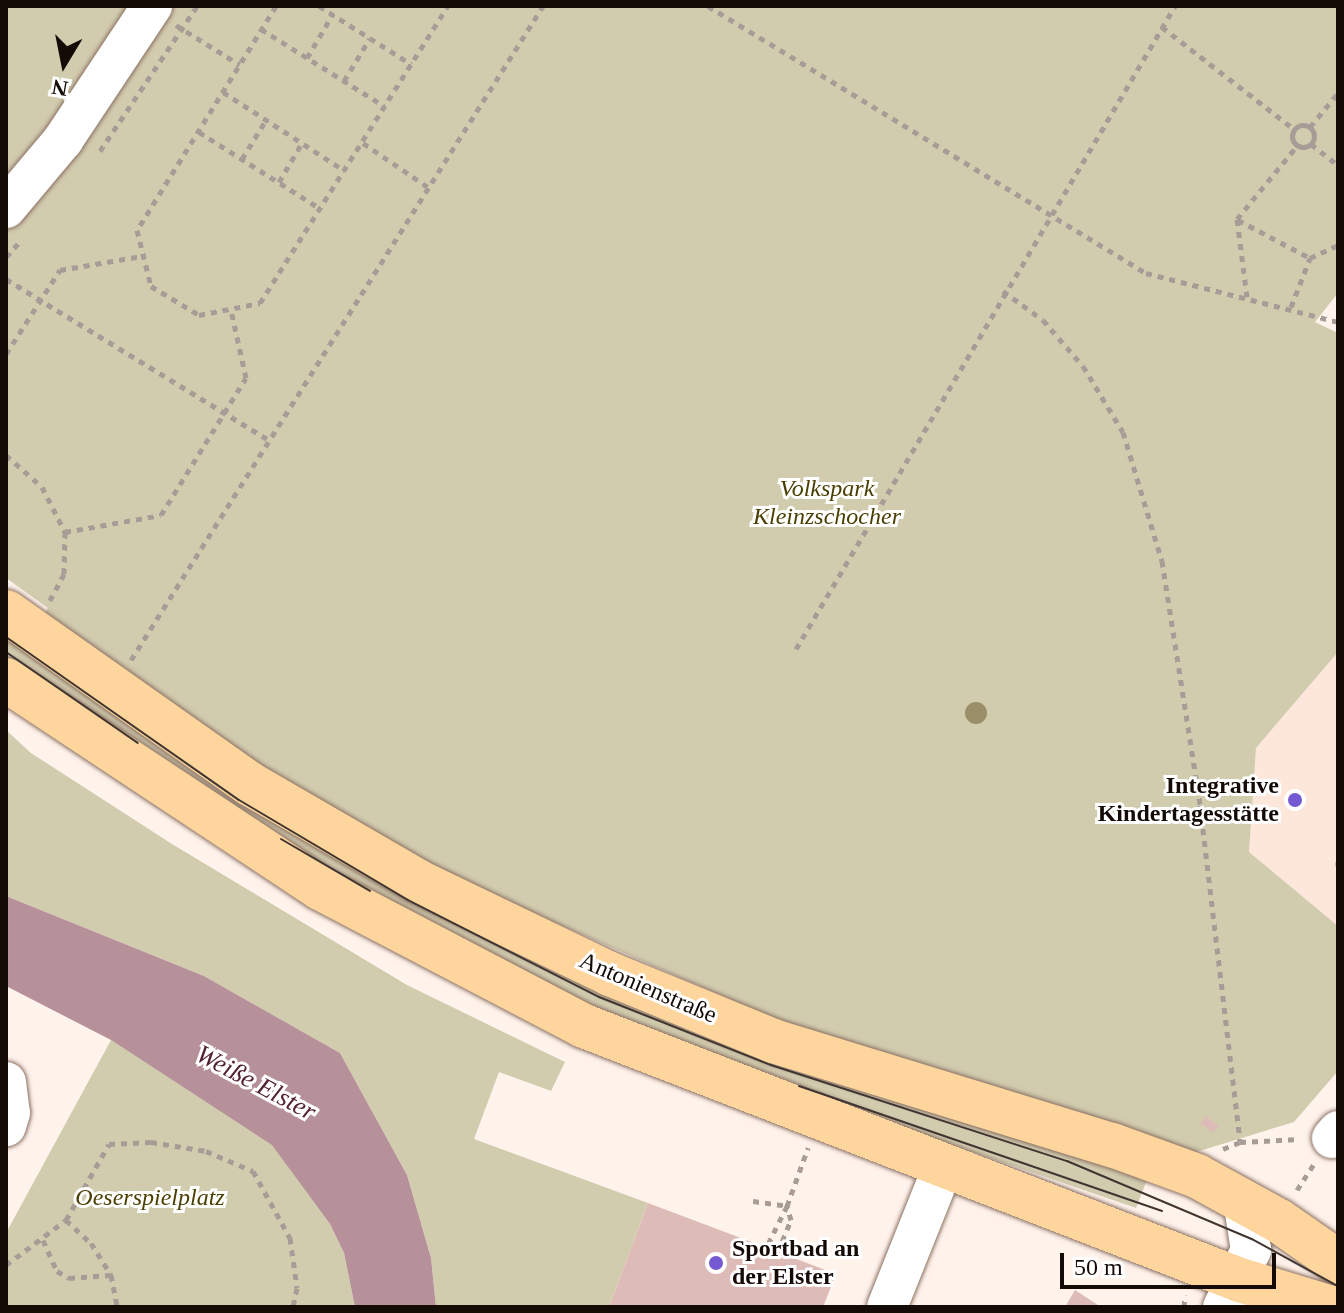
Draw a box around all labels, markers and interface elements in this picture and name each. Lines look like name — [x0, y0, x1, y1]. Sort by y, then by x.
north arrow — [24, 24, 104, 104]
text: N — [50, 74, 70, 102]
park label: Volkspark Kleinzschocher — [753, 475, 901, 531]
place label: Integrative Kindertagesstätte — [1098, 772, 1279, 828]
marker: Integrative Kindertagesstätte — [1286, 791, 1304, 809]
street label: Antonienstraße — [575, 946, 721, 1030]
water label: Weiße Elster — [191, 1038, 321, 1128]
park label: Oeserspielplatz — [75, 1184, 225, 1212]
place label: Sportbad an der Elster — [732, 1235, 859, 1291]
scale bar — [1064, 1237, 1280, 1287]
marker: Sportbad an der Elster — [707, 1254, 725, 1272]
text: 50 m — [1074, 1254, 1123, 1280]

